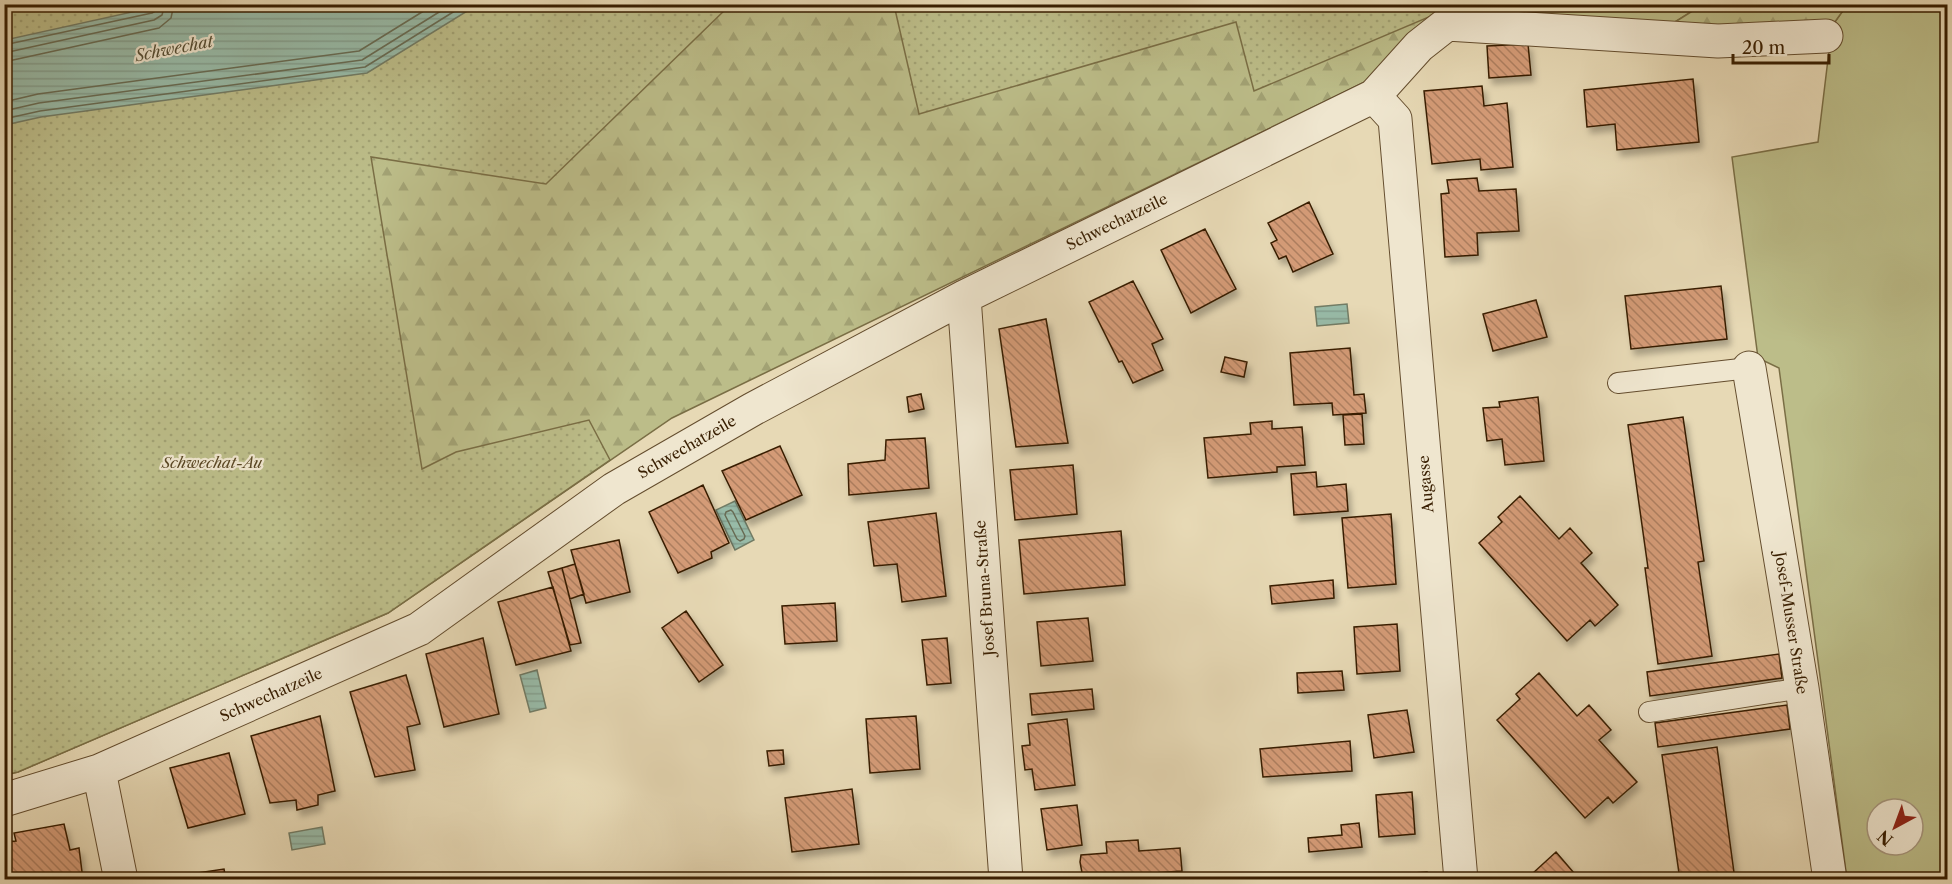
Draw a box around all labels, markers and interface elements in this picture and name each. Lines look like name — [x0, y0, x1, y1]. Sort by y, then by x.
scale bar — [1733, 27, 1829, 65]
water label: Schwechat — [132, 30, 216, 66]
text: 20 m — [1742, 37, 1786, 59]
street label: Schwechatzeile — [1063, 189, 1171, 254]
street label: Schwechatzeile — [634, 411, 739, 482]
park label: Schwechat-Au — [161, 453, 262, 472]
street label: Augasse — [1414, 455, 1438, 514]
street label: Josef Bruna-Straße — [970, 520, 999, 659]
street label: Josef-Musser Straße — [1771, 548, 1812, 696]
street label: Schwechatzeile — [217, 663, 325, 726]
north arrow — [1865, 797, 1925, 857]
text: N — [1873, 826, 1897, 850]

